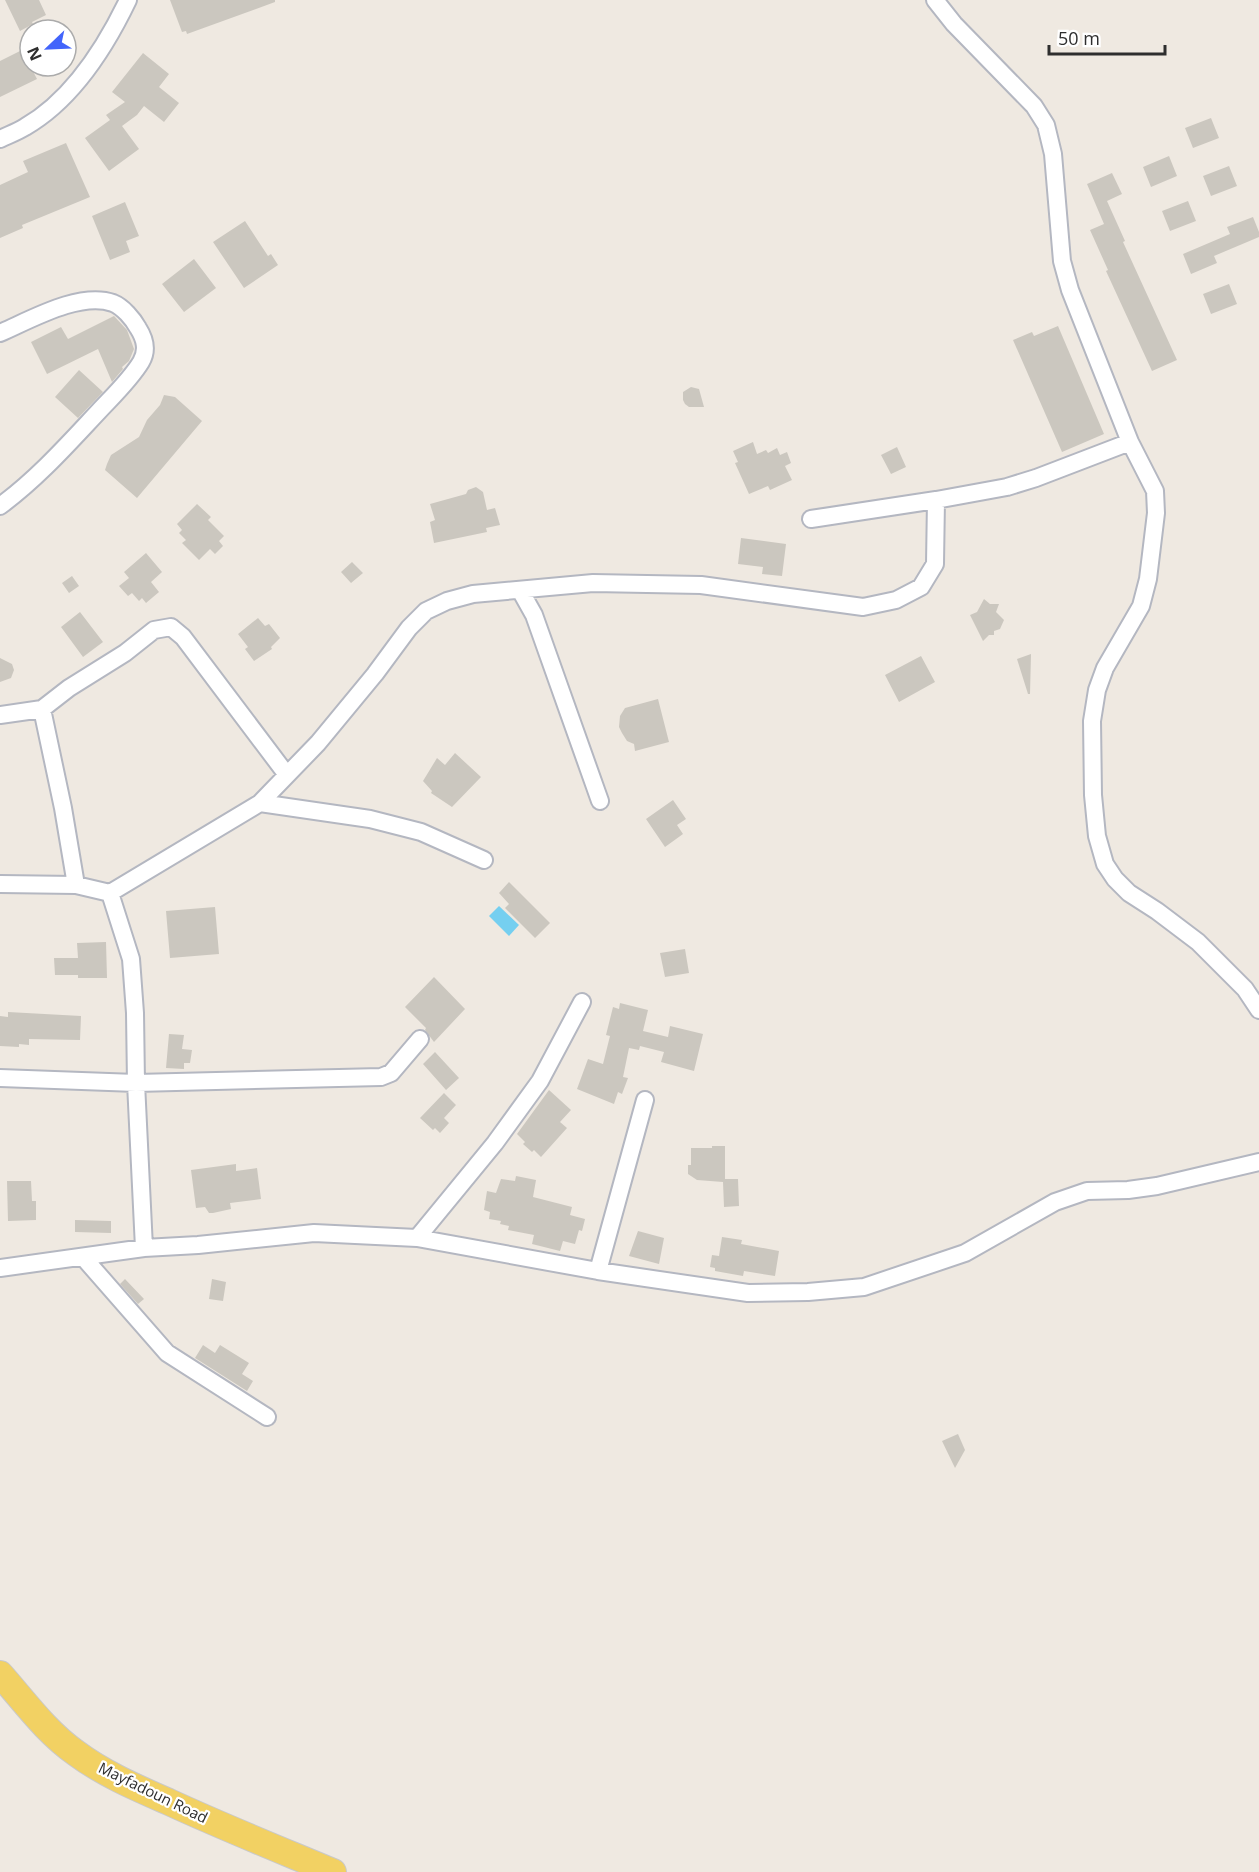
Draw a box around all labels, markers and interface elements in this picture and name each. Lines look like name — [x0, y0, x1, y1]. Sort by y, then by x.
north arrow — [18, 18, 78, 78]
scale bar — [1049, 18, 1164, 56]
text: 50 m — [1058, 26, 1100, 50]
text: N — [22, 44, 47, 64]
street label: Mayfadoun Road — [96, 1757, 211, 1827]

